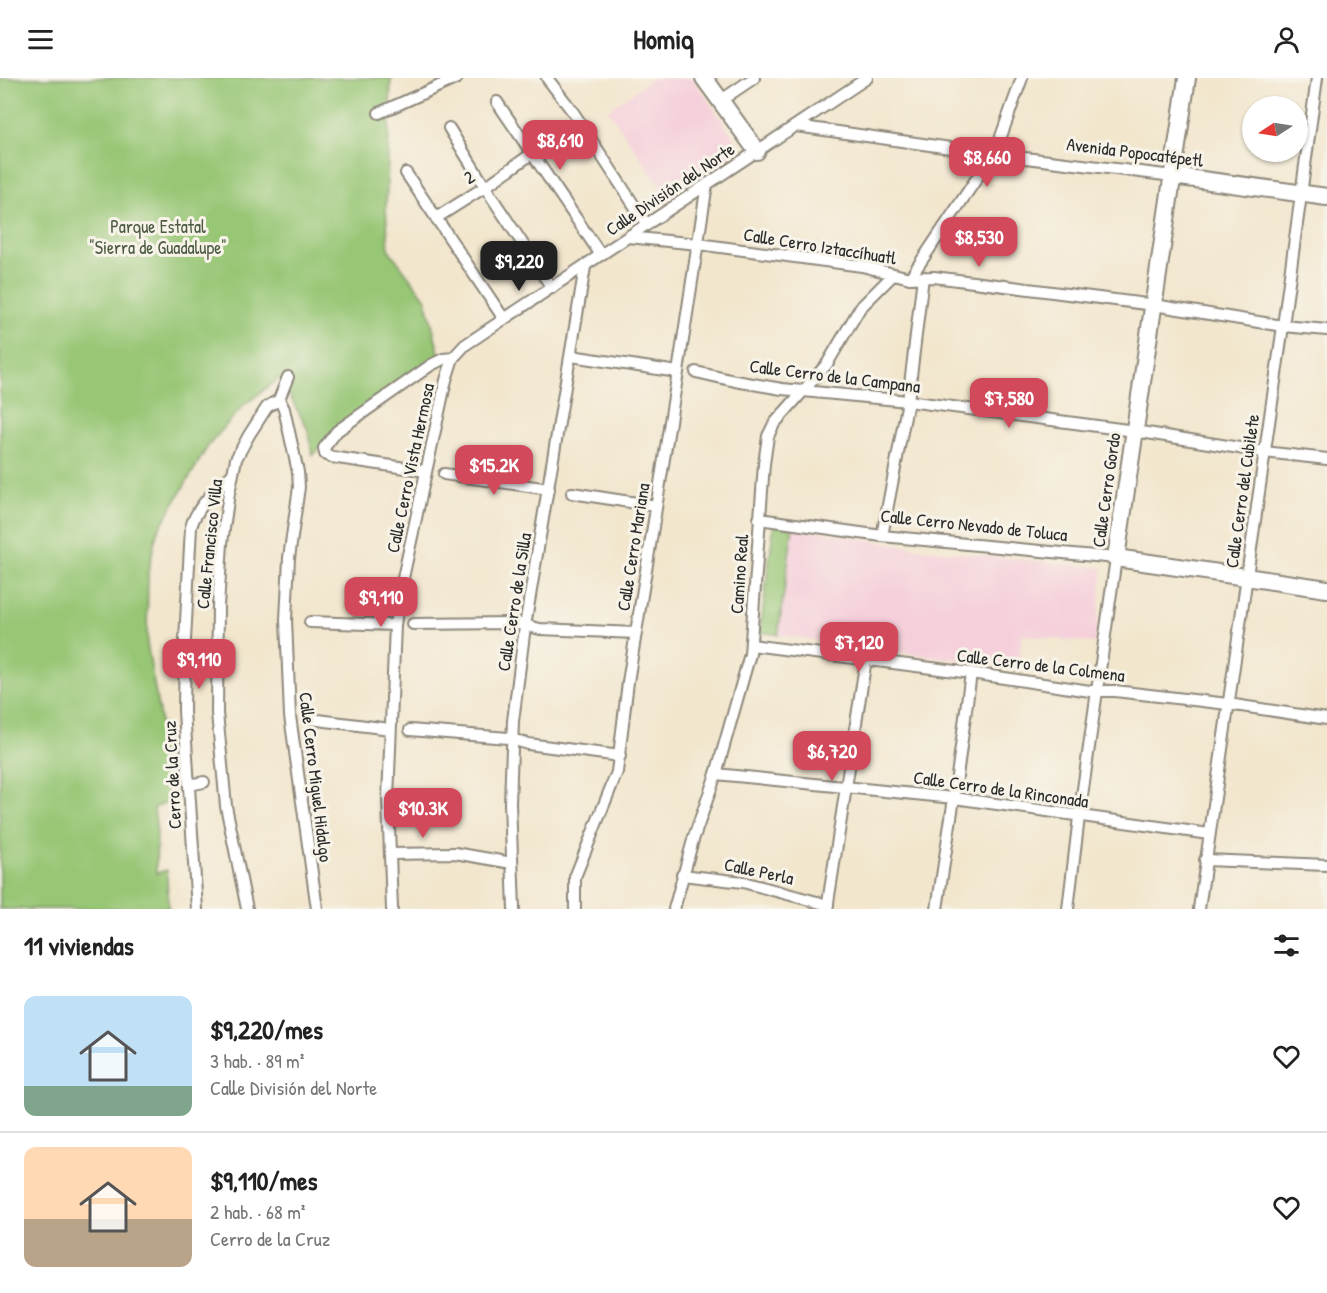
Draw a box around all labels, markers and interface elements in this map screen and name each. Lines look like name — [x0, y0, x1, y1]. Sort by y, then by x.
text: Homiq — [633, 21, 694, 57]
icon: menu — [24, 23, 57, 56]
icon: person — [1270, 23, 1303, 56]
north arrow — [1242, 96, 1308, 162]
map controls — [1242, 96, 1308, 162]
pin: $8,610 — [511, 120, 609, 171]
text: $8,610 — [536, 126, 584, 153]
street label: Avenida Popocatépetl — [1065, 131, 1205, 173]
street label: Calle División del Norte — [601, 137, 739, 241]
pin: $8,660 — [938, 137, 1036, 188]
text: $8,660 — [963, 143, 1011, 170]
street label: 2 — [459, 164, 480, 190]
park label: Parque Estatal "Sierra de Guadalupe" — [89, 214, 227, 260]
pin: $8,530 — [930, 217, 1028, 268]
street label: Calle Cerro Iztaccíhuatl — [742, 222, 898, 270]
text: $8,530 — [954, 223, 1004, 250]
pin: $9,220 — [470, 241, 568, 292]
text: $9,220 — [494, 247, 544, 274]
street label: Calle Cerro de la Campana — [748, 353, 922, 399]
pin: $7,580 — [960, 378, 1058, 429]
street label: Calle Cerro Vista Hermosa — [380, 381, 440, 555]
text: $7,580 — [984, 384, 1034, 411]
street label: Calle Cerro del Cubilete — [1219, 412, 1265, 570]
street label: Calle Cerro Gordo — [1086, 431, 1126, 549]
pin: $15.2K — [445, 445, 543, 496]
text: $15.2K — [469, 451, 519, 478]
street label: Calle Francisco Villa — [190, 478, 228, 610]
street label: Calle Cerro Mariana — [611, 481, 655, 613]
street label: Calle Cerro Nevado de Toluca — [879, 503, 1069, 547]
street label: Calle Cerro de la Silla — [491, 531, 537, 673]
street label: Camino Real — [724, 533, 754, 615]
pin: $9,110 — [332, 577, 430, 628]
text: $9,110 — [359, 583, 404, 610]
pin: $7,120 — [810, 622, 908, 673]
text: $7,120 — [834, 628, 884, 655]
pin: $9,110 — [150, 639, 248, 690]
street label: Calle Cerro de la Colmena — [956, 642, 1126, 688]
text: $9,110 — [177, 645, 222, 672]
street label: Calle Cerro Miguel Hidalgo — [293, 691, 339, 863]
street label: Cerro de la Cruz — [157, 720, 187, 830]
pin: $6,720 — [783, 731, 881, 782]
text: $6,720 — [807, 737, 857, 764]
street label: Calle Cerro de la Rinconada — [912, 764, 1090, 814]
pin: $10.3K — [374, 788, 472, 839]
text: $10.3K — [398, 794, 448, 821]
street label: Calle Perla — [722, 851, 796, 891]
text: 11 viviendas — [24, 928, 134, 963]
icon: filters — [1270, 929, 1303, 962]
text: $9,220/mes — [210, 1012, 323, 1047]
icon: home — [72, 1020, 144, 1092]
icon: heart — [1270, 1040, 1303, 1073]
text: 3 hab. · 89 m² — [210, 1047, 304, 1074]
text: Calle División del Norte — [210, 1074, 377, 1101]
text: $9,110/mes — [210, 1163, 318, 1198]
icon: home — [72, 1171, 144, 1243]
icon: heart — [1270, 1191, 1303, 1224]
text: 2 hab. · 68 m² — [210, 1198, 305, 1225]
text: Cerro de la Cruz — [210, 1225, 330, 1252]

